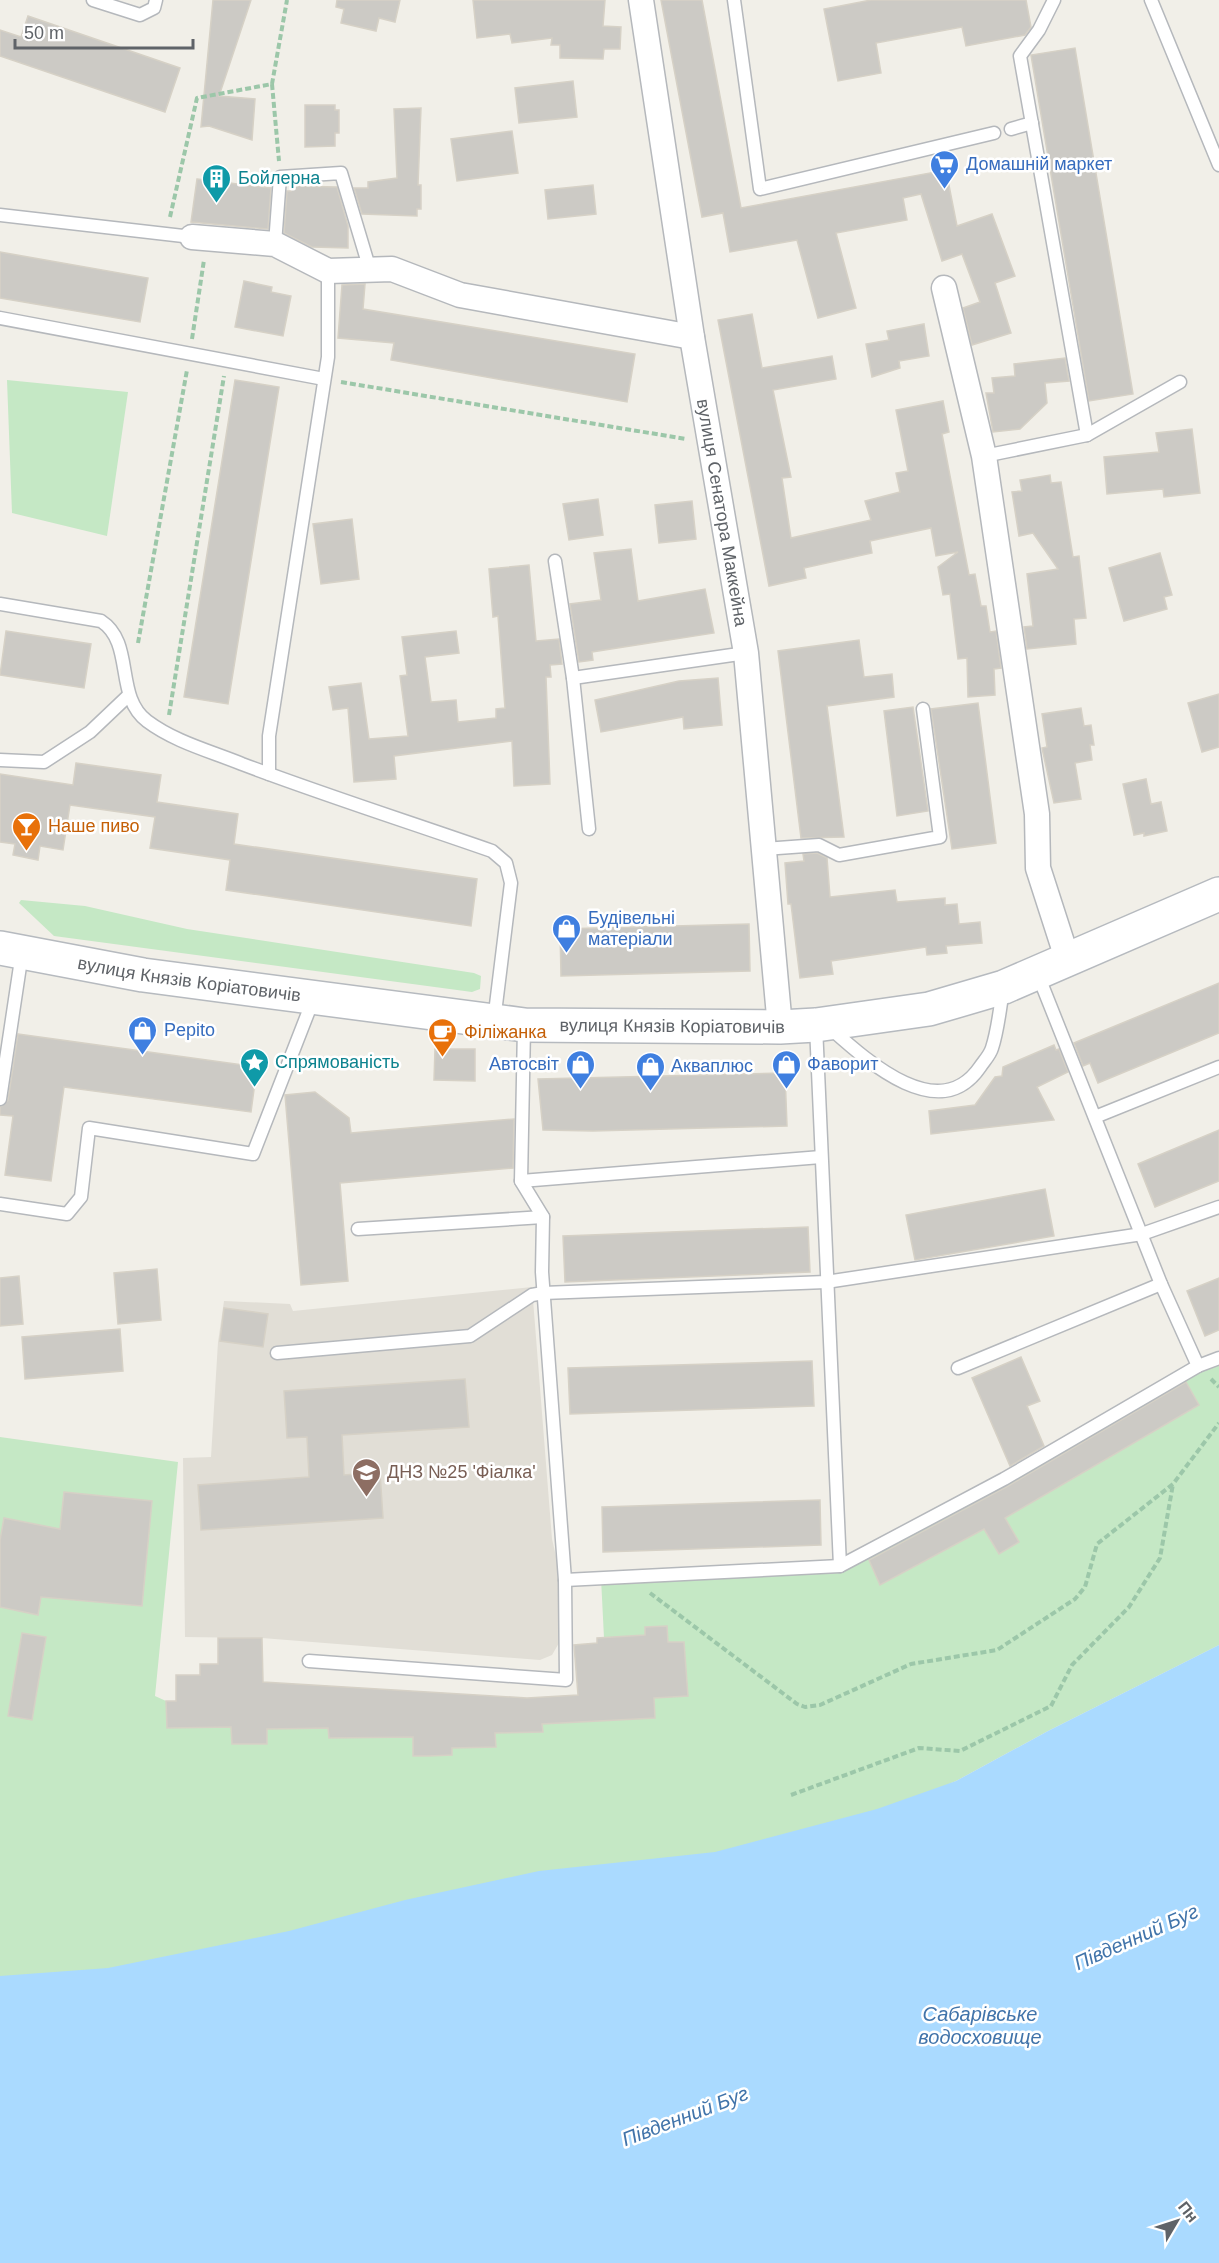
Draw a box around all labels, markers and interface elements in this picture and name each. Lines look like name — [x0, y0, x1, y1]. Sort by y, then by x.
scale bar — [15, 12, 194, 50]
text: 50 m — [24, 23, 64, 43]
supermarket icon: Домашній маркет — [929, 148, 961, 190]
place label: Домашній маркет — [966, 154, 1112, 174]
building icon: Бойлерна — [201, 162, 233, 204]
place label: Бойлерна — [238, 168, 321, 188]
street label: вулиця Сенатора Маккейна — [693, 397, 751, 629]
bar icon: Наше пиво — [11, 810, 43, 852]
place label: Наше пиво — [48, 816, 140, 836]
place label: Будівельні матеріали — [588, 908, 675, 949]
shop icon: Будівельні матеріали — [551, 912, 583, 954]
street label: вулиця Князів Коріатовичів — [76, 953, 302, 1006]
shop icon: Pepito — [127, 1014, 159, 1056]
street label: вулиця Князів Коріатовичів — [559, 1015, 785, 1037]
cafe icon: Філіжанка — [427, 1016, 459, 1058]
place label: Pepito — [164, 1020, 215, 1040]
place label: Філіжанка — [464, 1022, 547, 1042]
place icon: Спрямованість — [238, 1046, 270, 1088]
shop icon: Автосвіт — [564, 1048, 596, 1090]
shop icon: Фаворит — [770, 1048, 802, 1090]
shop icon: Акваплюс — [634, 1050, 666, 1092]
place label: Спрямованість — [275, 1052, 400, 1072]
place label: Автосвіт — [489, 1054, 559, 1074]
place label: Фаворит — [807, 1054, 878, 1074]
place label: Акваплюс — [671, 1056, 753, 1076]
school or university icon: ДНЗ №25 'Фіалка' — [350, 1456, 382, 1498]
place label: ДНЗ №25 'Фіалка' — [387, 1462, 536, 1482]
water label: Південний Буг — [1071, 1900, 1202, 1974]
water label: Сабарівське водосховище — [918, 2003, 1042, 2048]
water label: Південний Буг — [619, 2082, 751, 2150]
north arrow — [1147, 2191, 1207, 2251]
text: Пн — [1175, 2198, 1202, 2225]

